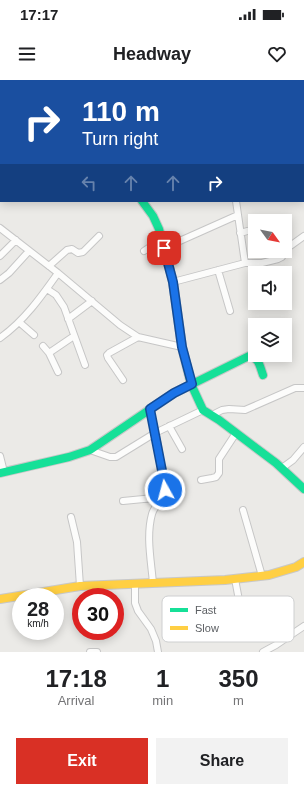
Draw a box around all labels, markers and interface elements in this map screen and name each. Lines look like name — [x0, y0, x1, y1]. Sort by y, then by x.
text: 17:17 — [20, 6, 58, 23]
icon: menu — [16, 43, 38, 65]
icon: heart — [266, 43, 288, 65]
text: Headway — [113, 44, 191, 64]
icon: right — [16, 96, 68, 148]
text: 110 m — [82, 96, 160, 127]
text: Turn right — [82, 129, 158, 149]
icon: left — [78, 172, 100, 194]
icon: ahead — [120, 172, 142, 194]
icon: ahead — [162, 172, 184, 194]
icon: right — [204, 172, 226, 194]
north arrow — [248, 214, 292, 258]
map controls — [248, 214, 292, 362]
pin — [147, 231, 181, 265]
icon: arrive — [153, 237, 175, 259]
button: sound — [248, 266, 292, 310]
button: layers — [248, 318, 292, 362]
position arrow — [144, 469, 186, 511]
speed limit sign: 30 — [72, 588, 124, 640]
legend — [162, 596, 294, 642]
text: 28 — [27, 598, 49, 620]
text: Fast — [195, 604, 216, 616]
text: km/h — [27, 618, 49, 629]
text: Slow — [195, 622, 219, 634]
text: 17:18 — [45, 665, 107, 692]
text: 1 — [156, 665, 169, 692]
text: 350 — [219, 665, 259, 692]
text: Arrival — [58, 693, 95, 708]
text: min — [152, 693, 173, 708]
text: m — [233, 693, 244, 708]
button: Exit — [16, 738, 148, 784]
button: Share — [156, 738, 288, 784]

